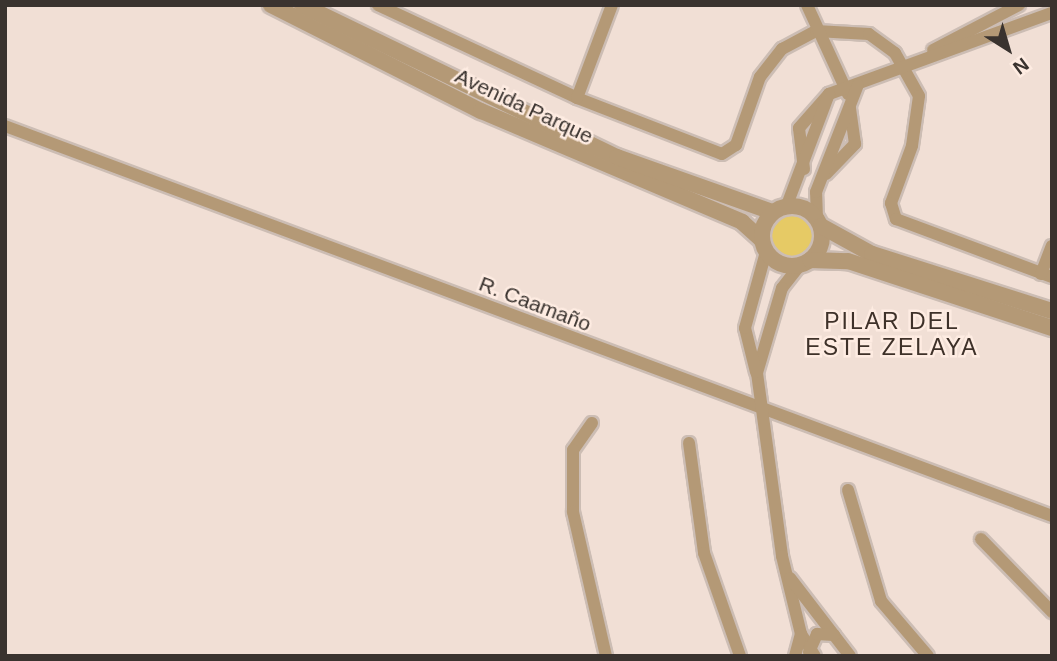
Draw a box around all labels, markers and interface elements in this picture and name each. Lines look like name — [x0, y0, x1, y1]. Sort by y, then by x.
north arrow — [973, 14, 1043, 84]
text: N — [1009, 54, 1033, 79]
street label: Avenida Parque — [451, 63, 597, 149]
street label: R. Caamaño — [475, 271, 595, 337]
district label: PILAR DEL ESTE ZELAYA — [807, 307, 977, 361]

